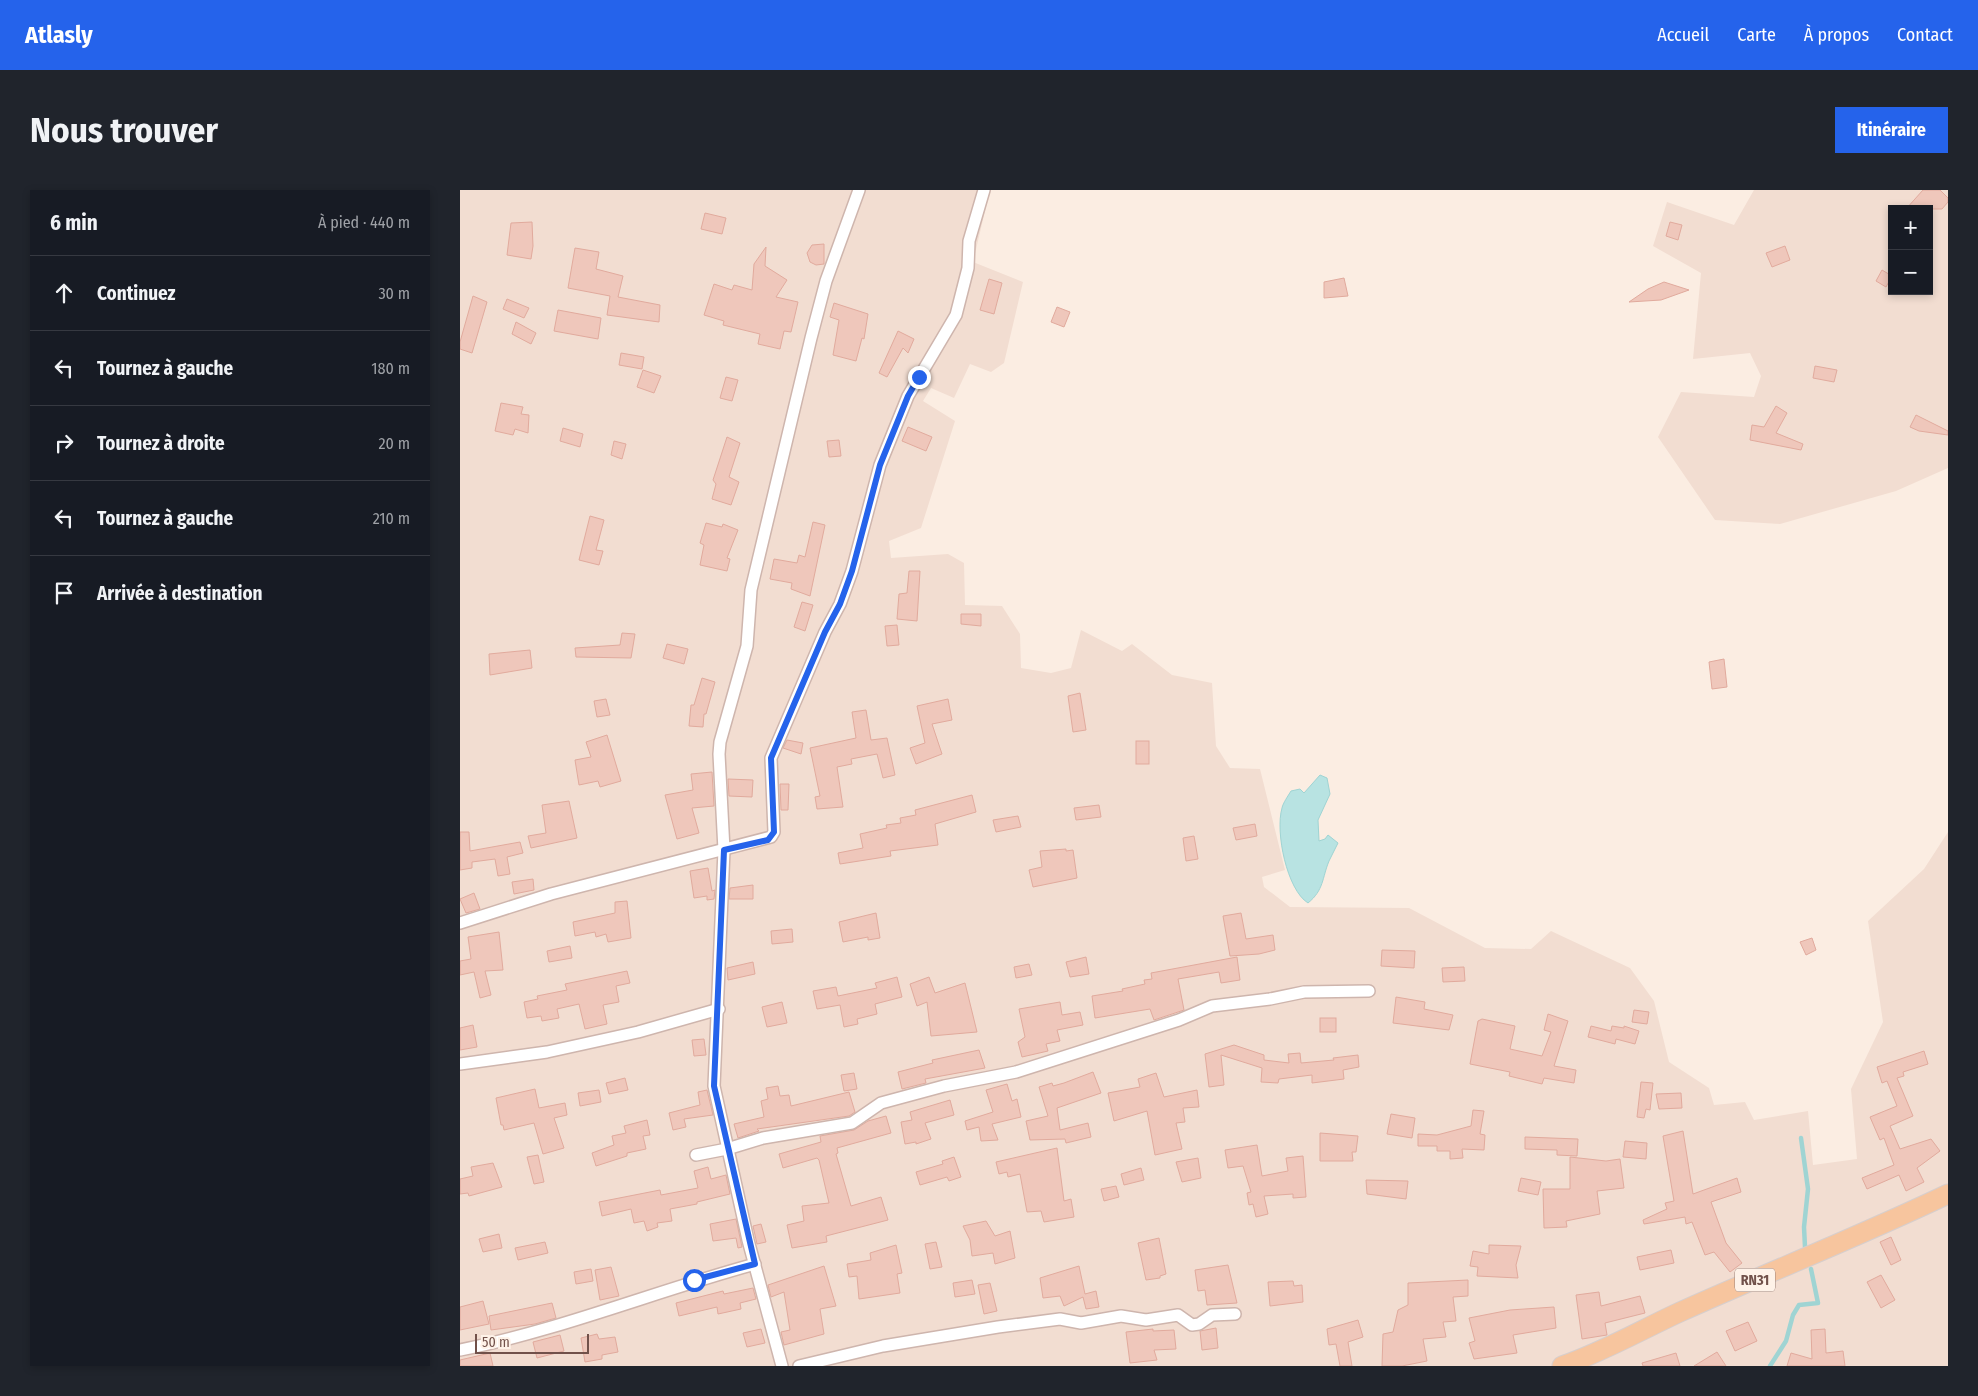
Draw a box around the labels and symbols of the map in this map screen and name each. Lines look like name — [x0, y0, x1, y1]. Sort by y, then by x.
route end — [908, 366, 931, 389]
road number: RN31 — [1735, 1268, 1775, 1292]
route start — [683, 1269, 706, 1292]
scale bar — [475, 1331, 589, 1354]

